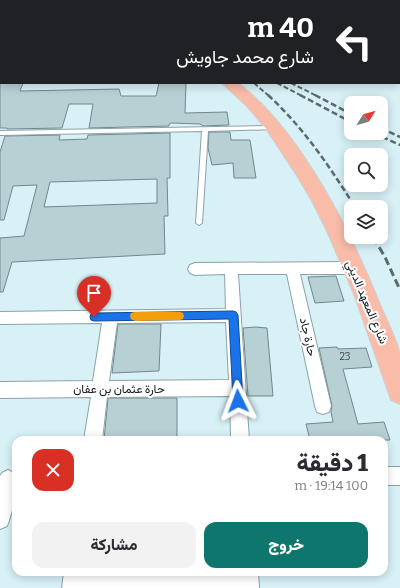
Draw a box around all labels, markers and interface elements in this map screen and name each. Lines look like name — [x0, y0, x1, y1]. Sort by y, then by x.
text: 40 m — [247, 11, 314, 44]
icon: left — [328, 16, 380, 68]
text: شارع محمد جاويش — [176, 46, 314, 68]
north arrow — [344, 96, 388, 140]
map controls — [344, 96, 388, 244]
button: search — [344, 148, 388, 192]
button: layers — [344, 200, 388, 244]
street label: شارع المعهد الديني — [340, 258, 391, 347]
pin — [77, 276, 111, 317]
icon: arrive — [83, 282, 105, 304]
street label: حارة جاد — [296, 316, 319, 358]
house number: 23 — [339, 351, 351, 363]
position arrow — [217, 380, 259, 422]
street label: حارة عثمان بن عفان — [73, 382, 165, 397]
button: close — [32, 449, 74, 491]
text: 1 دقيقة — [296, 449, 368, 477]
text: 100 m · 19:14 — [295, 478, 368, 493]
button: مشاركة — [32, 522, 196, 568]
button: خروج — [204, 522, 368, 568]

